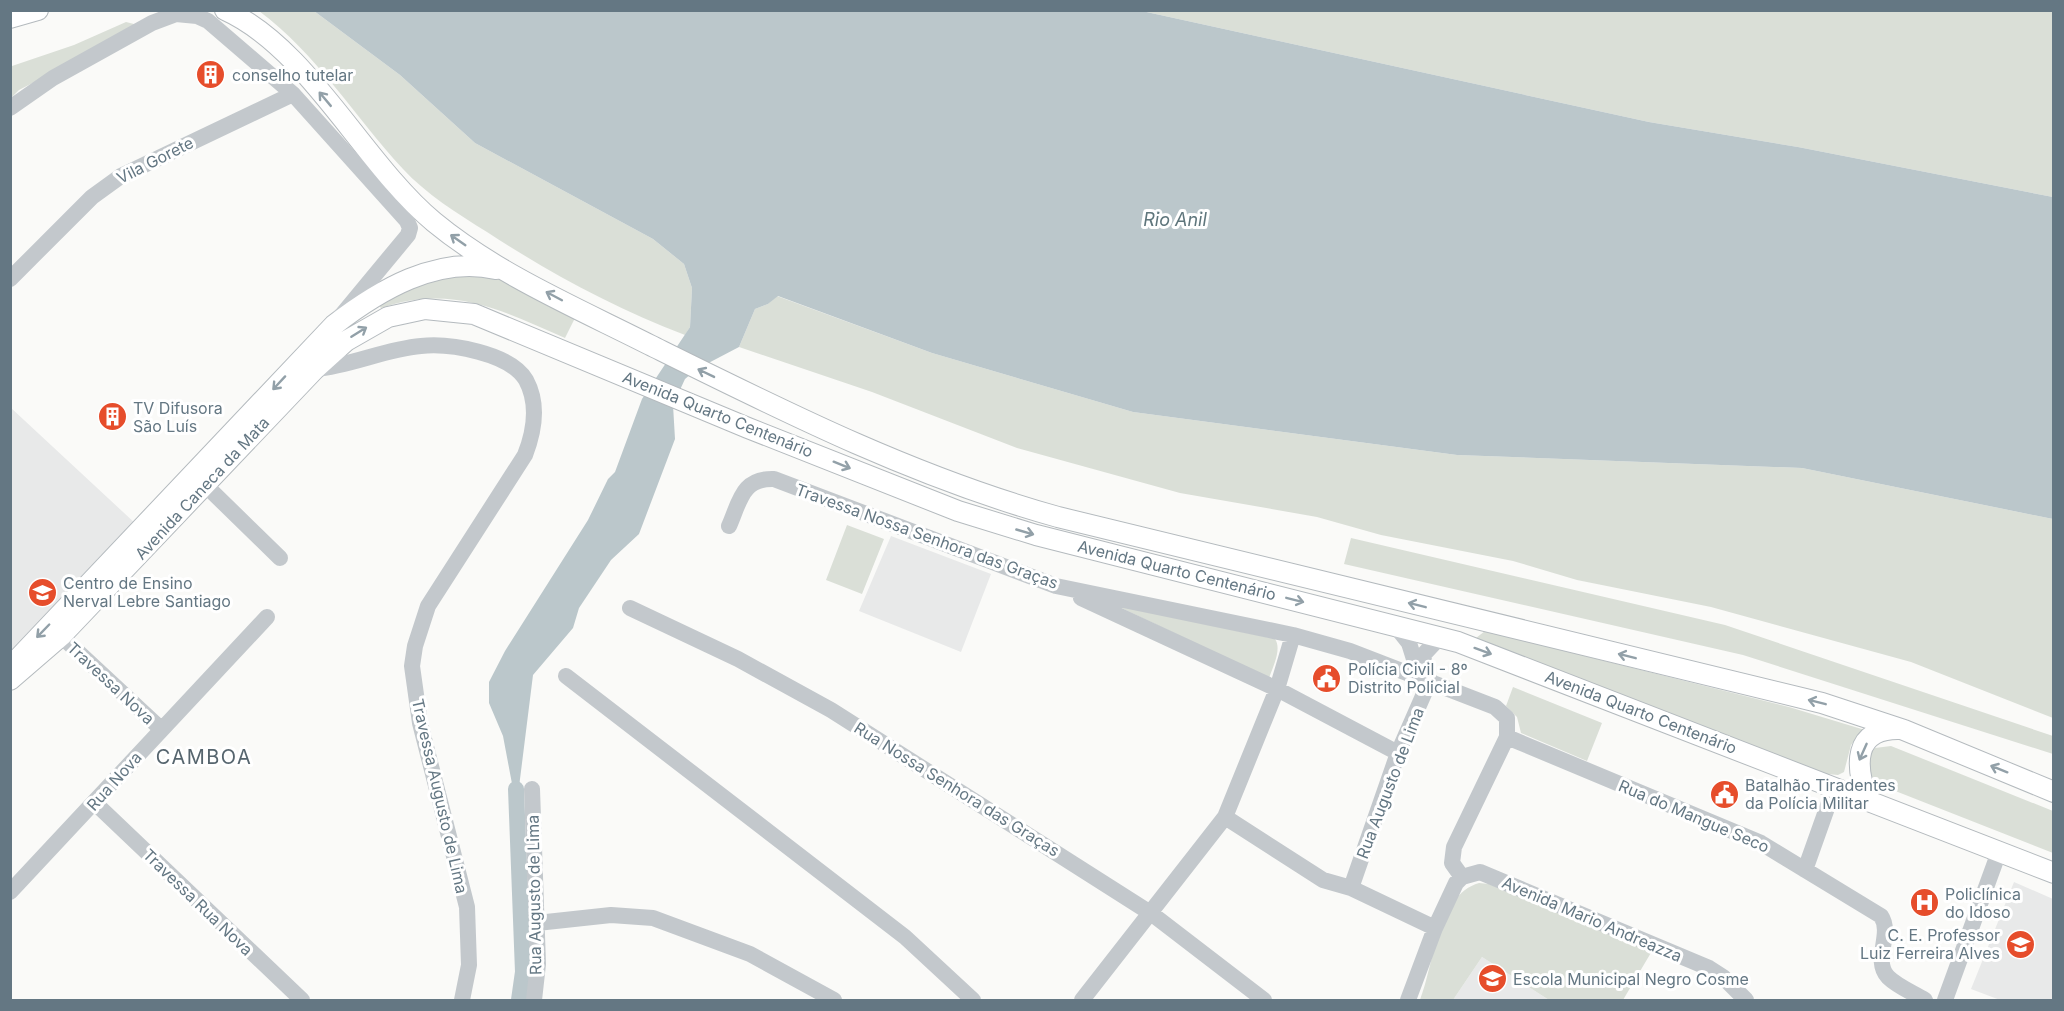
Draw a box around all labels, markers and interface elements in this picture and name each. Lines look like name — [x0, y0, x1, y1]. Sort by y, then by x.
building icon: conselho tutelar — [195, 59, 227, 91]
place label: conselho tutelar — [232, 65, 353, 85]
one-way arrow — [318, 91, 331, 107]
street label: Vila Gorete — [113, 132, 197, 188]
water label: Rio Anil — [1143, 209, 1207, 230]
one-way arrow — [451, 234, 467, 246]
one-way arrow — [546, 290, 564, 301]
one-way arrow — [350, 325, 367, 337]
one-way arrow — [697, 366, 715, 378]
street label: Avenida Quarto Centenário — [620, 367, 816, 461]
one-way arrow — [272, 375, 286, 390]
place label: TV Difusora São Luís — [133, 398, 223, 436]
building icon: TV Difusora São Luís — [96, 401, 128, 433]
street label: Avenida Caneca da Mata — [131, 412, 273, 564]
one-way arrow — [832, 460, 850, 471]
street label: Travessa Nossa Senhora das Graças — [793, 479, 1061, 593]
one-way arrow — [1015, 527, 1034, 538]
street label: Avenida Quarto Centenário — [1076, 536, 1278, 604]
place label: Centro de Ensino Nerval Lebre Santiago — [63, 573, 231, 611]
school or university icon: Centro de Ensino Nerval Lebre Santiago — [26, 576, 58, 608]
one-way arrow — [1286, 594, 1305, 606]
one-way arrow — [1408, 599, 1427, 611]
one-way arrow — [37, 623, 51, 638]
street label: Travessa Nova — [63, 638, 159, 728]
one-way arrow — [1473, 646, 1492, 657]
one-way arrow — [1618, 650, 1637, 662]
place label: Polícia Civil - 8º Distrito Policial — [1348, 659, 1468, 697]
public building icon: Polícia Civil - 8º Distrito Policial — [1311, 662, 1343, 694]
street label: Avenida Quarto Centenário — [1542, 666, 1740, 758]
one-way arrow — [1807, 696, 1826, 708]
street label: Travessa Augusto de Lima — [408, 697, 472, 895]
street label: Rua Augusto de Lima — [1352, 705, 1428, 861]
street label: Rua Nossa Senhora das Graças — [851, 717, 1063, 861]
one-way arrow — [1857, 742, 1868, 760]
district label: CAMBOA — [156, 745, 252, 769]
street label: Rua Nova — [82, 747, 146, 815]
one-way arrow — [1991, 763, 2009, 774]
street label: Rua do Mangue Seco — [1616, 775, 1772, 857]
place label: Batalhão Tiradentes da Polícia Militar — [1745, 775, 1896, 813]
public building icon: Batalhão Tiradentes da Polícia Militar — [1708, 778, 1740, 810]
street label: Rua Augusto de Lima — [523, 815, 545, 975]
street label: Travessa Rua Nova — [139, 844, 257, 960]
street label: Avenida Mario Andreazza — [1499, 872, 1685, 966]
place label: Policlínica do Idoso — [1945, 884, 2021, 922]
hospital icon: Policlínica do Idoso — [1908, 887, 1940, 919]
place label: C. E. Professor Luiz Ferreira Alves — [1860, 925, 2000, 963]
school or university icon: C. E. Professor Luiz Ferreira Alves — [2005, 928, 2037, 960]
school or university icon: Escola Municipal Negro Cosme — [1476, 963, 1508, 995]
place label: Escola Municipal Negro Cosme — [1513, 969, 1749, 989]

